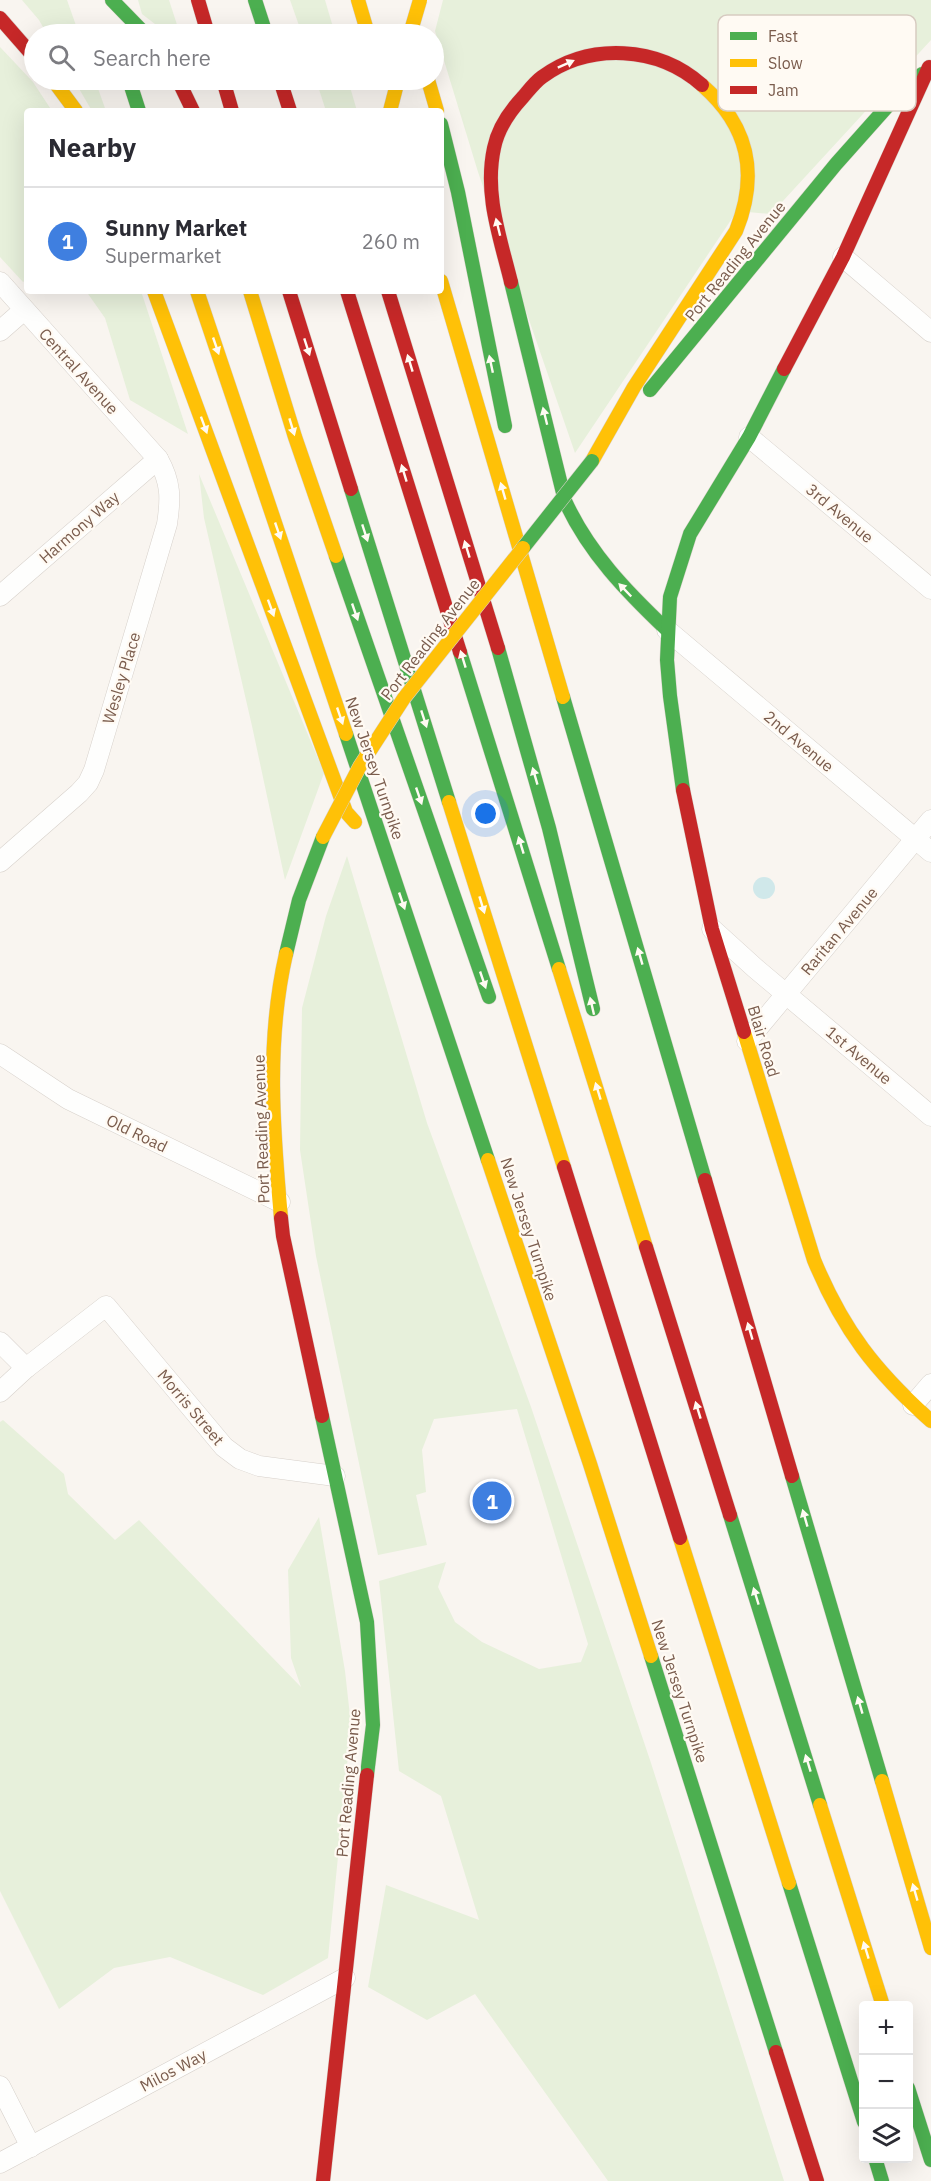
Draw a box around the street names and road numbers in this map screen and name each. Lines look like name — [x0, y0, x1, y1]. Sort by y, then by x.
street label: Port Reading Avenue — [680, 197, 790, 325]
street label: Central Avenue — [35, 324, 123, 418]
street label: 3rd Avenue — [802, 479, 878, 547]
street label: Harmony Way — [35, 487, 123, 567]
street label: Port Reading Avenue — [376, 574, 484, 704]
street label: Wesley Place — [98, 630, 144, 726]
street label: New Jersey Turnpike — [341, 694, 409, 842]
street label: 2nd Avenue — [760, 706, 838, 776]
street label: Raritan Avenue — [796, 883, 882, 979]
street label: Blair Road — [744, 1003, 784, 1079]
street label: 1st Avenue — [822, 1022, 896, 1089]
street label: Port Reading Avenue — [248, 1054, 274, 1204]
street label: Old Road — [103, 1110, 171, 1156]
street label: New Jersey Turnpike — [496, 1155, 562, 1304]
street label: Morris Street — [153, 1365, 229, 1449]
street label: New Jersey Turnpike — [647, 1617, 713, 1766]
street label: Port Reading Avenue — [332, 1708, 364, 1858]
street label: Milos Way — [136, 2044, 210, 2096]

